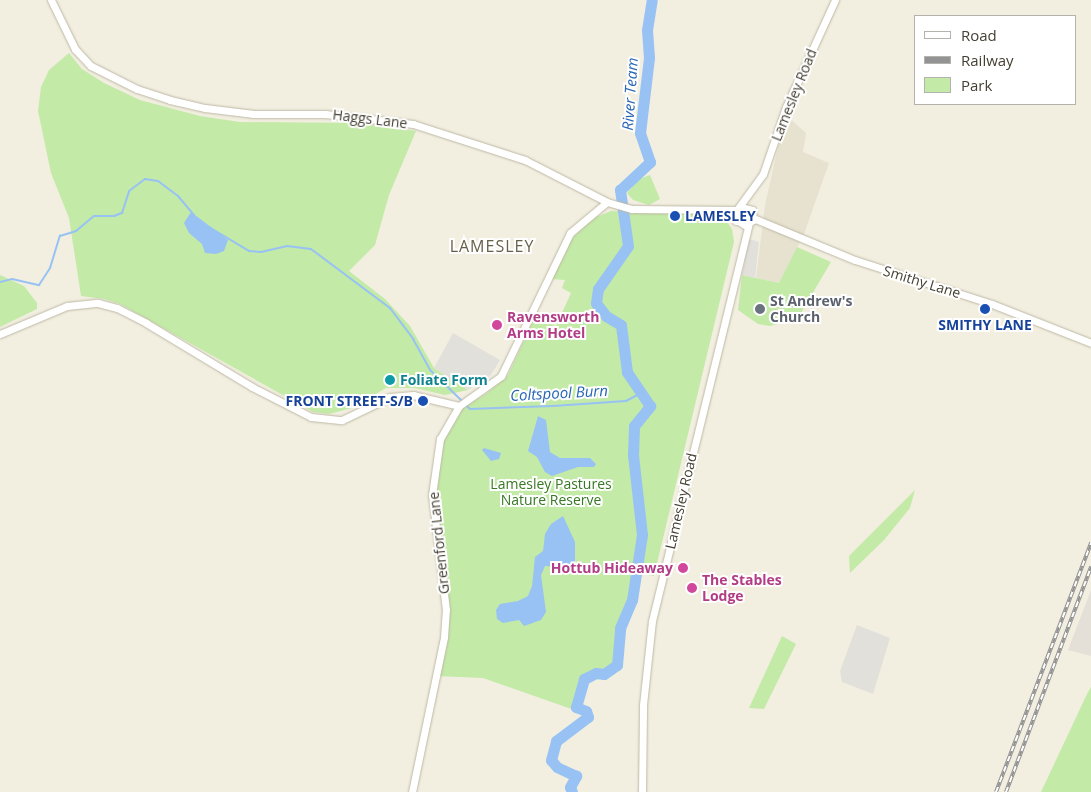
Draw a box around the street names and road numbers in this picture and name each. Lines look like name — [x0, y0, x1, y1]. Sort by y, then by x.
street label: Lamesley Road — [768, 46, 820, 144]
street label: Haggs Lane — [332, 106, 408, 132]
street label: Smithy Lane — [881, 262, 963, 302]
street label: Lamesley Road — [662, 451, 700, 551]
street label: Greenford Lane — [425, 491, 453, 595]

